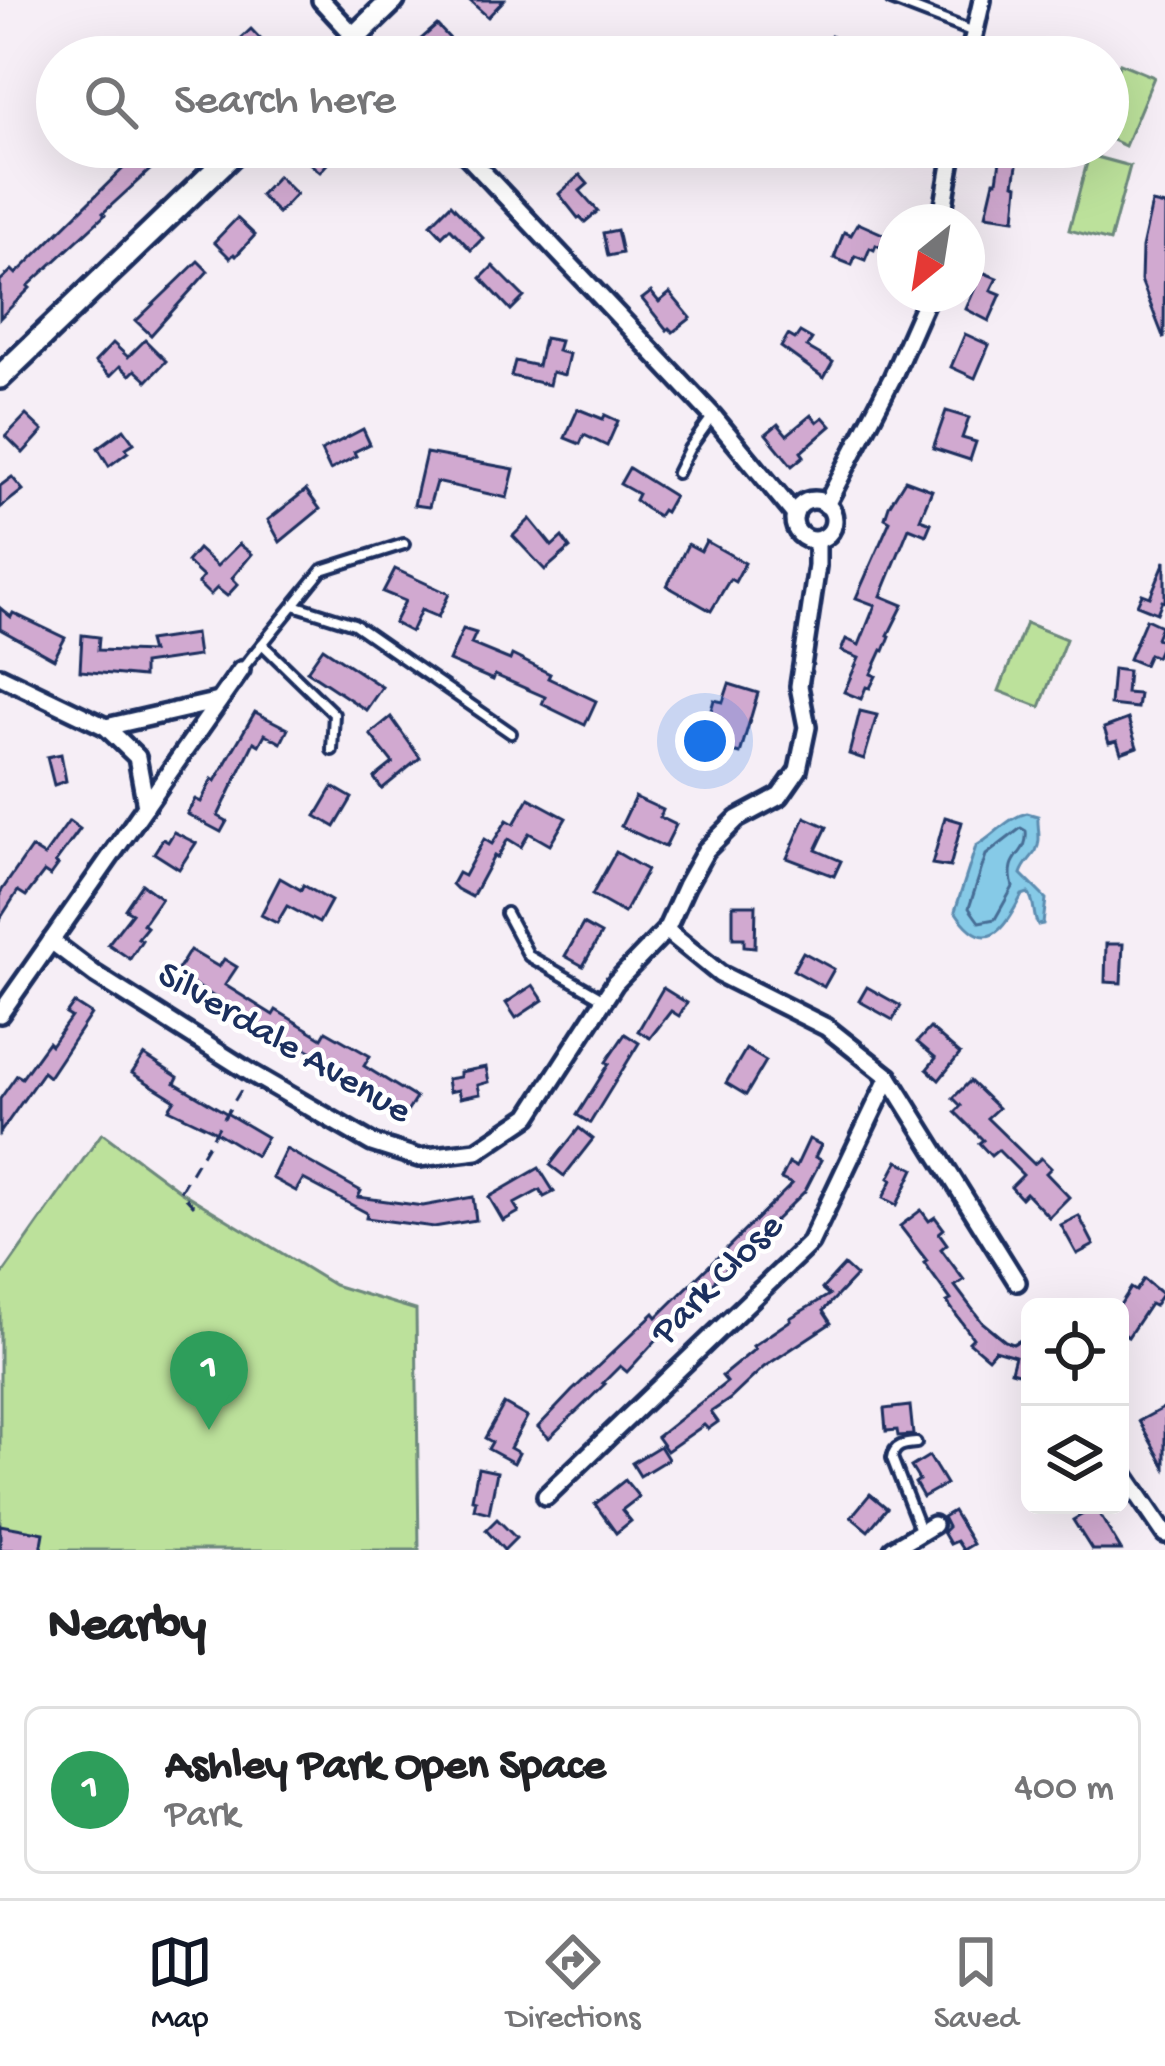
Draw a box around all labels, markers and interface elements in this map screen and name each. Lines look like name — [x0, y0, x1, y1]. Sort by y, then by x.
search box — [36, 36, 1129, 168]
icon: search — [78, 69, 144, 135]
text: Search here — [174, 76, 396, 129]
north arrow — [877, 204, 985, 312]
your location — [675, 711, 735, 771]
street label: Silverdale Avenue — [148, 954, 419, 1137]
street label: Park Close — [642, 1205, 795, 1358]
map controls — [1021, 1298, 1129, 1514]
button: locate — [1021, 1298, 1129, 1406]
pin: 1 — [170, 1331, 248, 1430]
button: layers — [1021, 1406, 1129, 1514]
text: Nearby — [48, 1598, 206, 1658]
text: Ashley Park Open Space — [165, 1741, 606, 1794]
text: 1 — [82, 1767, 98, 1813]
text: 400 m — [1014, 1767, 1114, 1813]
text: Park — [165, 1794, 239, 1840]
tab: Map — [147, 1929, 213, 2039]
tab: Directions — [506, 1929, 640, 2039]
tab: Saved — [934, 1929, 1018, 2039]

